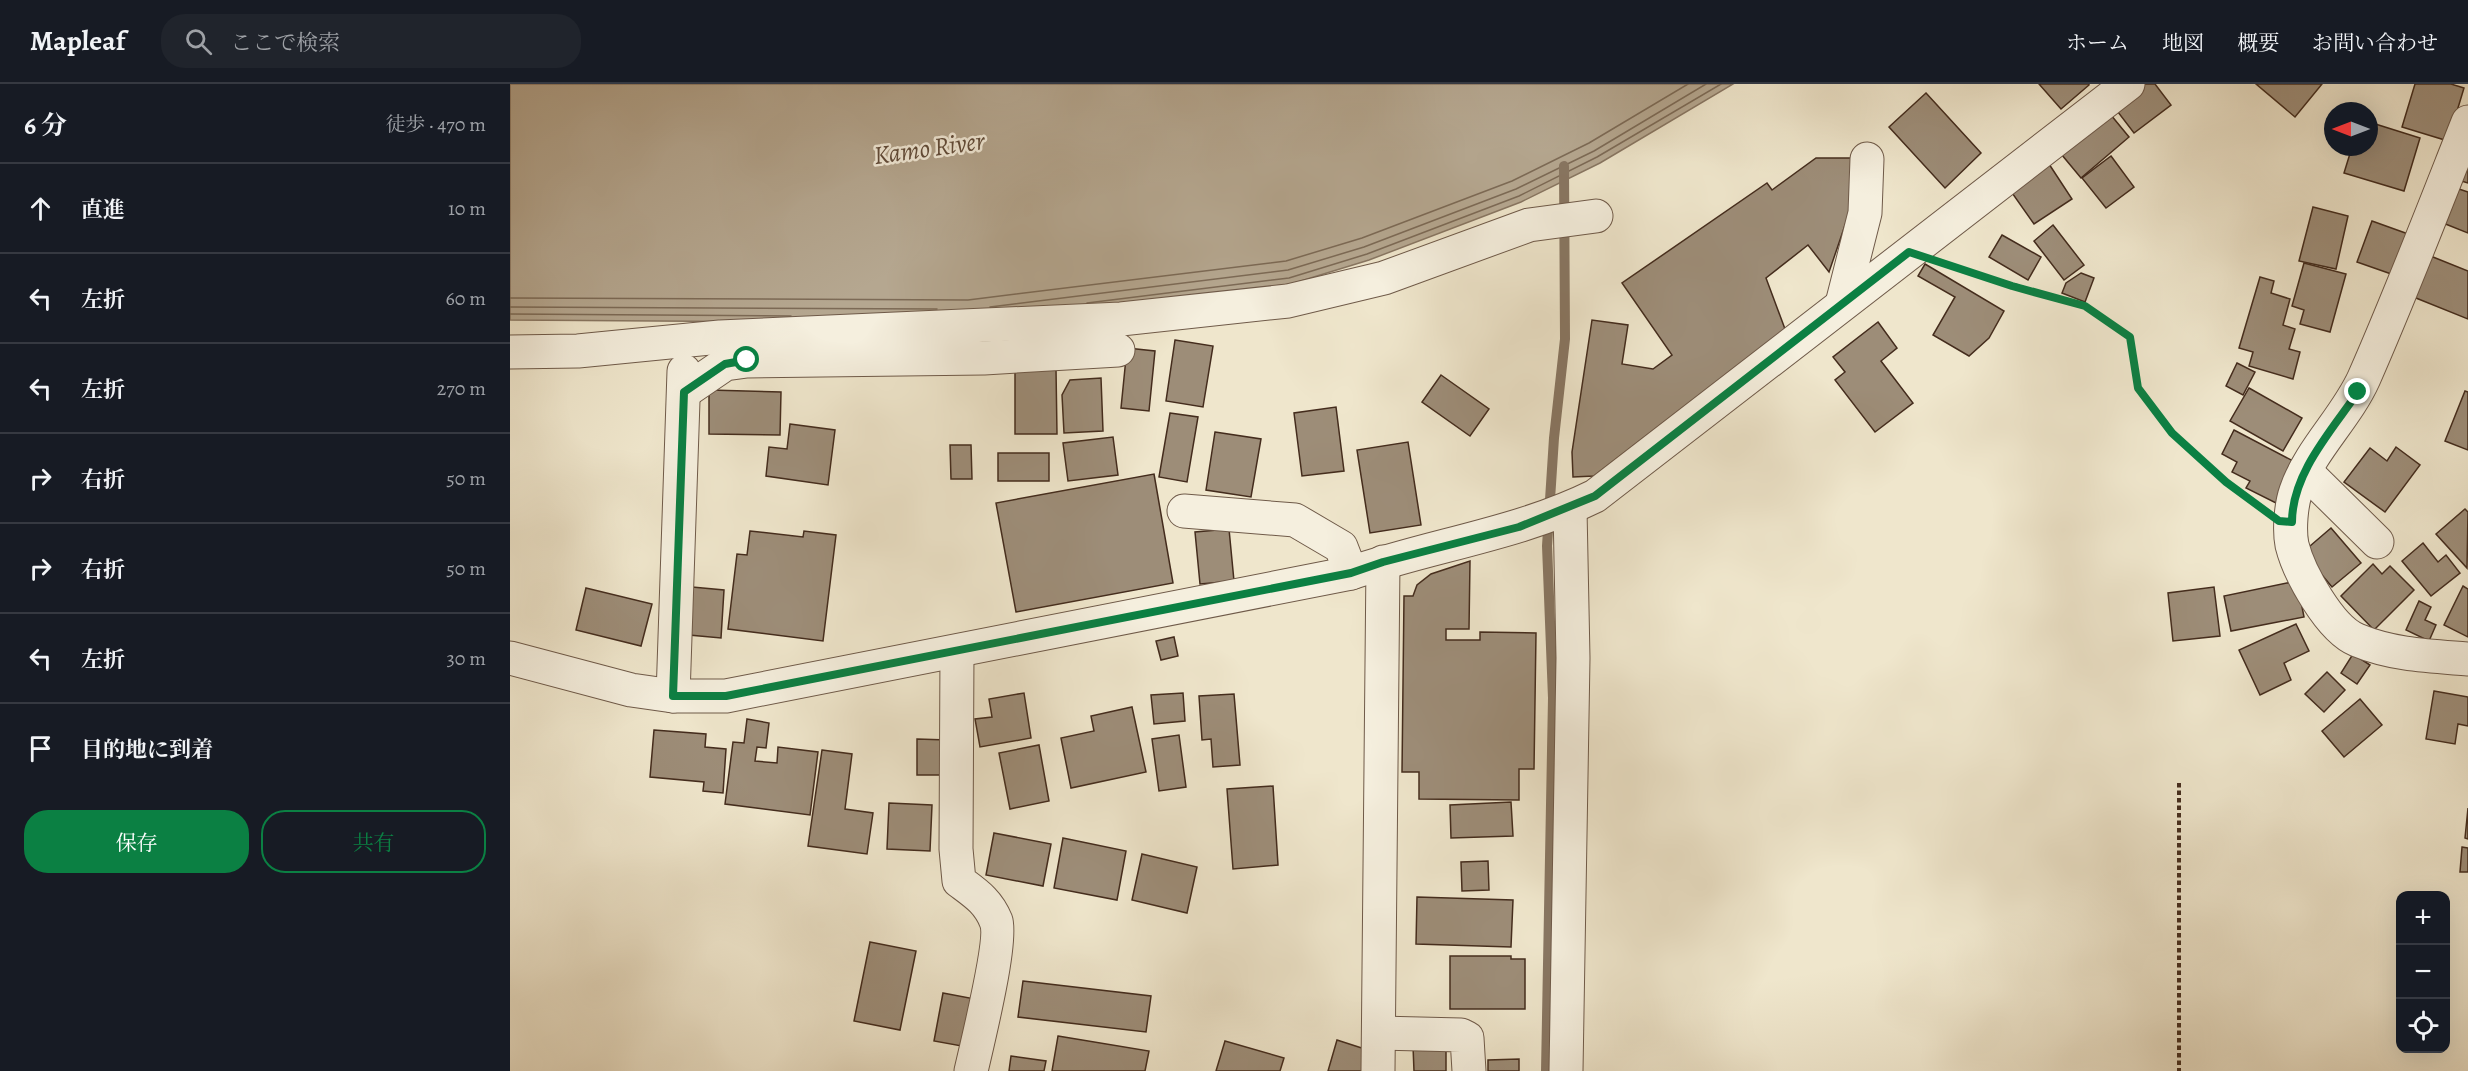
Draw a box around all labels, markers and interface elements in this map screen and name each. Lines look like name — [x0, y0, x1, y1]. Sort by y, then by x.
search box — [161, 14, 581, 68]
text: Mapleaf — [30, 22, 125, 60]
icon: search — [182, 25, 215, 58]
text: ここで検索 — [230, 28, 340, 58]
text: ホーム — [2066, 29, 2129, 57]
text: 地図 — [2162, 29, 2204, 57]
text: 概要 — [2237, 29, 2279, 57]
text: お問い合わせ — [2312, 29, 2438, 57]
north arrow — [2324, 102, 2378, 156]
text: 6 分 — [24, 108, 67, 143]
text: 徒歩 · 470 m — [385, 111, 486, 138]
water label: Kamo River — [871, 123, 988, 173]
icon: ahead — [24, 192, 57, 225]
text: 直進 — [81, 195, 125, 225]
text: 10 m — [448, 195, 486, 222]
icon: left — [24, 282, 57, 315]
text: 左折 — [81, 285, 125, 315]
text: 60 m — [446, 285, 486, 312]
route start — [733, 346, 759, 372]
icon: left — [24, 372, 57, 405]
text: 左折 — [81, 375, 125, 405]
text: 270 m — [437, 375, 486, 402]
route end — [2344, 378, 2370, 404]
icon: right — [24, 462, 57, 495]
text: 右折 — [81, 465, 125, 495]
text: 50 m — [446, 465, 486, 492]
icon: right — [24, 552, 57, 585]
text: 右折 — [81, 555, 125, 585]
text: 50 m — [446, 555, 486, 582]
icon: left — [24, 642, 57, 675]
text: 左折 — [81, 645, 125, 675]
text: 30 m — [446, 645, 486, 672]
icon: arrive — [24, 732, 57, 765]
text: 目的地に到着 — [81, 735, 213, 765]
button: 保存 — [24, 810, 249, 873]
button: 共有 — [261, 810, 486, 873]
map controls — [2396, 891, 2450, 1053]
button: + — [2396, 891, 2450, 945]
button: − — [2396, 945, 2450, 999]
button: locate — [2396, 999, 2450, 1053]

